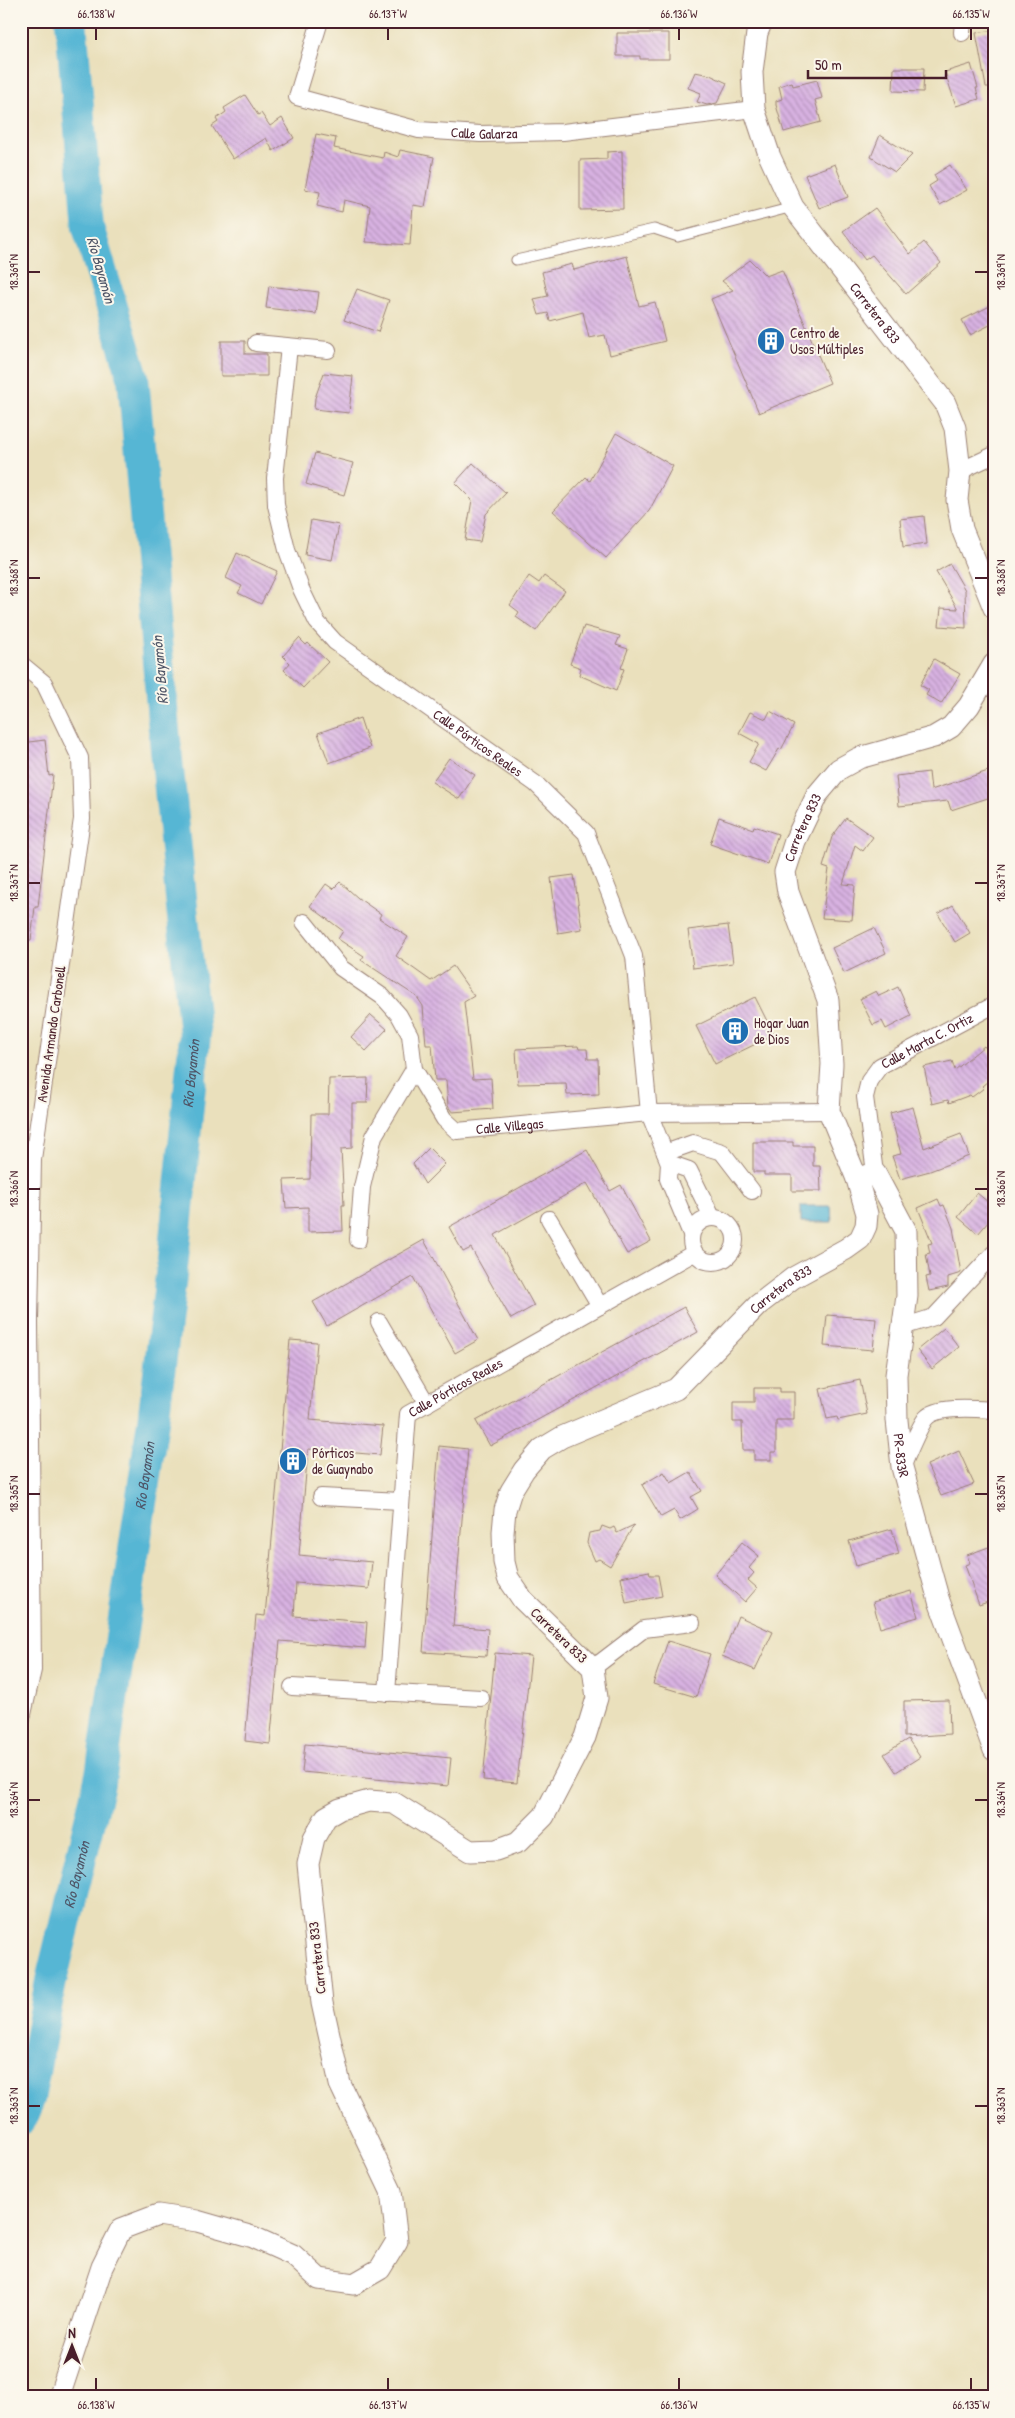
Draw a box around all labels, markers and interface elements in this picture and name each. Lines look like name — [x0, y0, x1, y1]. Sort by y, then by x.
text: 66.138°W — [77, 5, 115, 22]
text: 66.137°W — [369, 5, 408, 22]
text: 66.136°W — [661, 5, 698, 22]
text: 66.135°W — [952, 5, 990, 22]
scale bar — [808, 48, 945, 80]
text: 50 m — [815, 54, 842, 75]
street label: Calle Galarza — [450, 122, 518, 143]
water label: Río Bayamón — [82, 234, 121, 307]
text: 18.369°N — [5, 254, 22, 290]
text: 18.369°N — [992, 254, 1009, 290]
street label: Carretera 833 — [846, 278, 905, 347]
place label: Centro de Usos Múltiples — [790, 323, 864, 359]
building icon: Centro de Usos Múltiples — [756, 326, 786, 356]
text: 18.368°N — [5, 560, 22, 596]
text: 18.368°N — [992, 560, 1009, 596]
water label: Río Bayamón — [146, 634, 173, 705]
street label: Calle Pórticos Reales — [430, 704, 527, 781]
street label: Carretera 833 — [779, 790, 825, 864]
text: 18.367°N — [5, 864, 22, 902]
text: 18.367°N — [992, 864, 1009, 902]
street label: Avenida Armando Carbonell — [32, 964, 70, 1103]
street label: Calle Marta C. Ortiz — [877, 1008, 976, 1073]
place label: Hogar Juan de Dios — [754, 1013, 809, 1048]
building icon: Hogar Juan de Dios — [720, 1016, 750, 1046]
water label: Río Bayamón — [177, 1037, 205, 1109]
street label: Calle Villegas — [475, 1113, 544, 1138]
text: 18.366°N — [5, 1171, 22, 1207]
text: 18.366°N — [992, 1171, 1009, 1207]
street label: Carretera 833 — [745, 1260, 815, 1318]
street label: Calle Pórticos Reales — [404, 1353, 506, 1421]
street label: PR-833R — [889, 1432, 914, 1479]
water label: Río Bayamón — [129, 1439, 160, 1511]
place label: Pórticos de Guaynabo — [312, 1443, 374, 1479]
building icon: Pórticos de Guaynabo — [278, 1446, 308, 1476]
text: 18.365°N — [5, 1476, 22, 1512]
text: 18.365°N — [992, 1476, 1009, 1512]
street label: Carretera 833 — [527, 1603, 592, 1667]
text: 18.364°N — [5, 1782, 22, 1818]
text: 18.364°N — [992, 1782, 1009, 1818]
water label: Río Bayamón — [58, 1838, 95, 1910]
street label: Carretera 833 — [303, 1921, 330, 1995]
text: 18.363°N — [5, 2088, 22, 2124]
text: 18.363°N — [992, 2088, 1009, 2124]
north arrow — [48, 2320, 98, 2370]
text: N — [68, 2323, 76, 2342]
text: 66.138°W — [77, 2396, 115, 2413]
text: 66.137°W — [369, 2396, 408, 2413]
text: 66.136°W — [661, 2396, 698, 2413]
text: 66.135°W — [952, 2396, 990, 2413]

